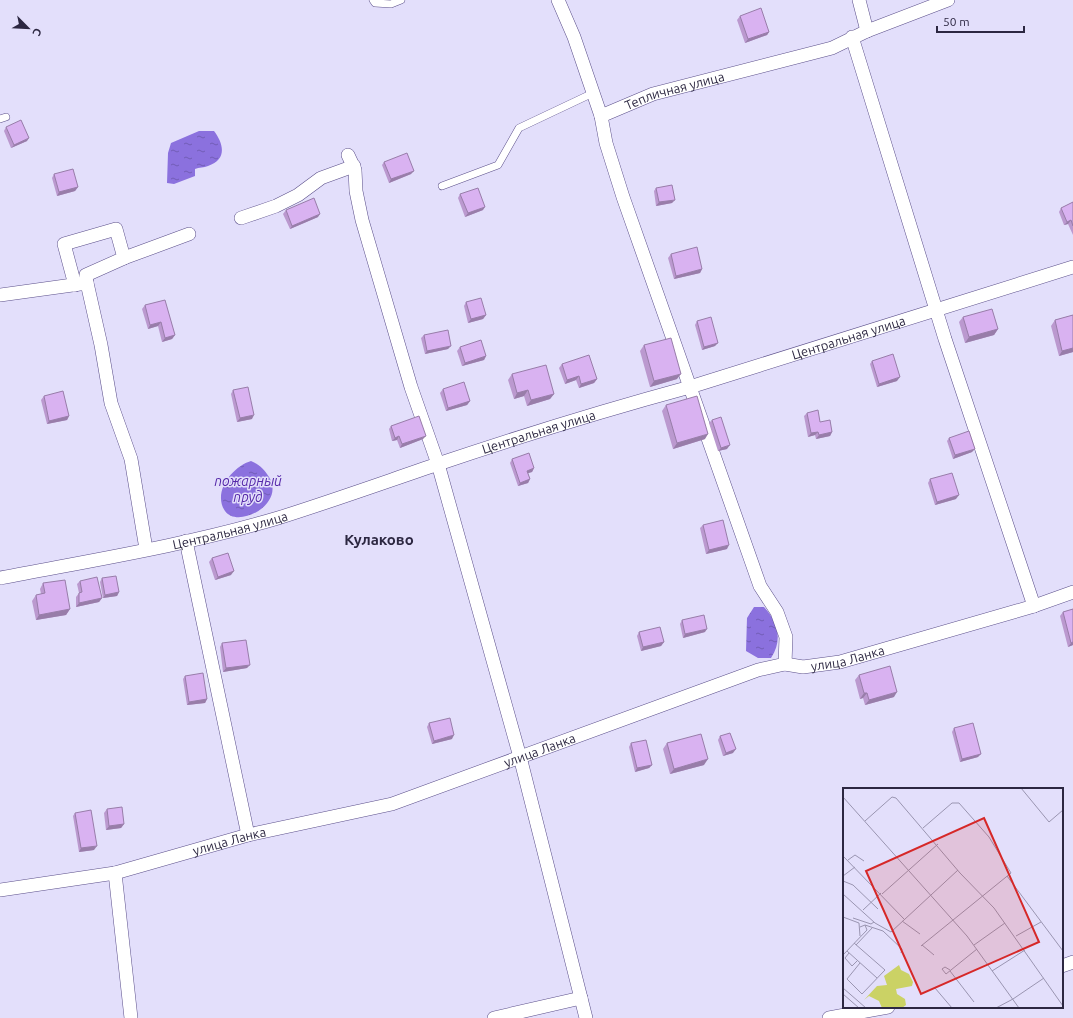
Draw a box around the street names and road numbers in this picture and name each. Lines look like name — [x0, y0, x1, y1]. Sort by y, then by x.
street label: Тепличная улица — [623, 69, 726, 112]
street label: Центральная улица — [790, 313, 907, 362]
street label: Центральная улица — [480, 407, 597, 456]
street label: Центральная улица — [171, 508, 289, 551]
street label: улица Ланка — [810, 643, 886, 673]
street label: улица Ланка — [502, 730, 577, 769]
street label: улица Ланка — [191, 824, 267, 857]

